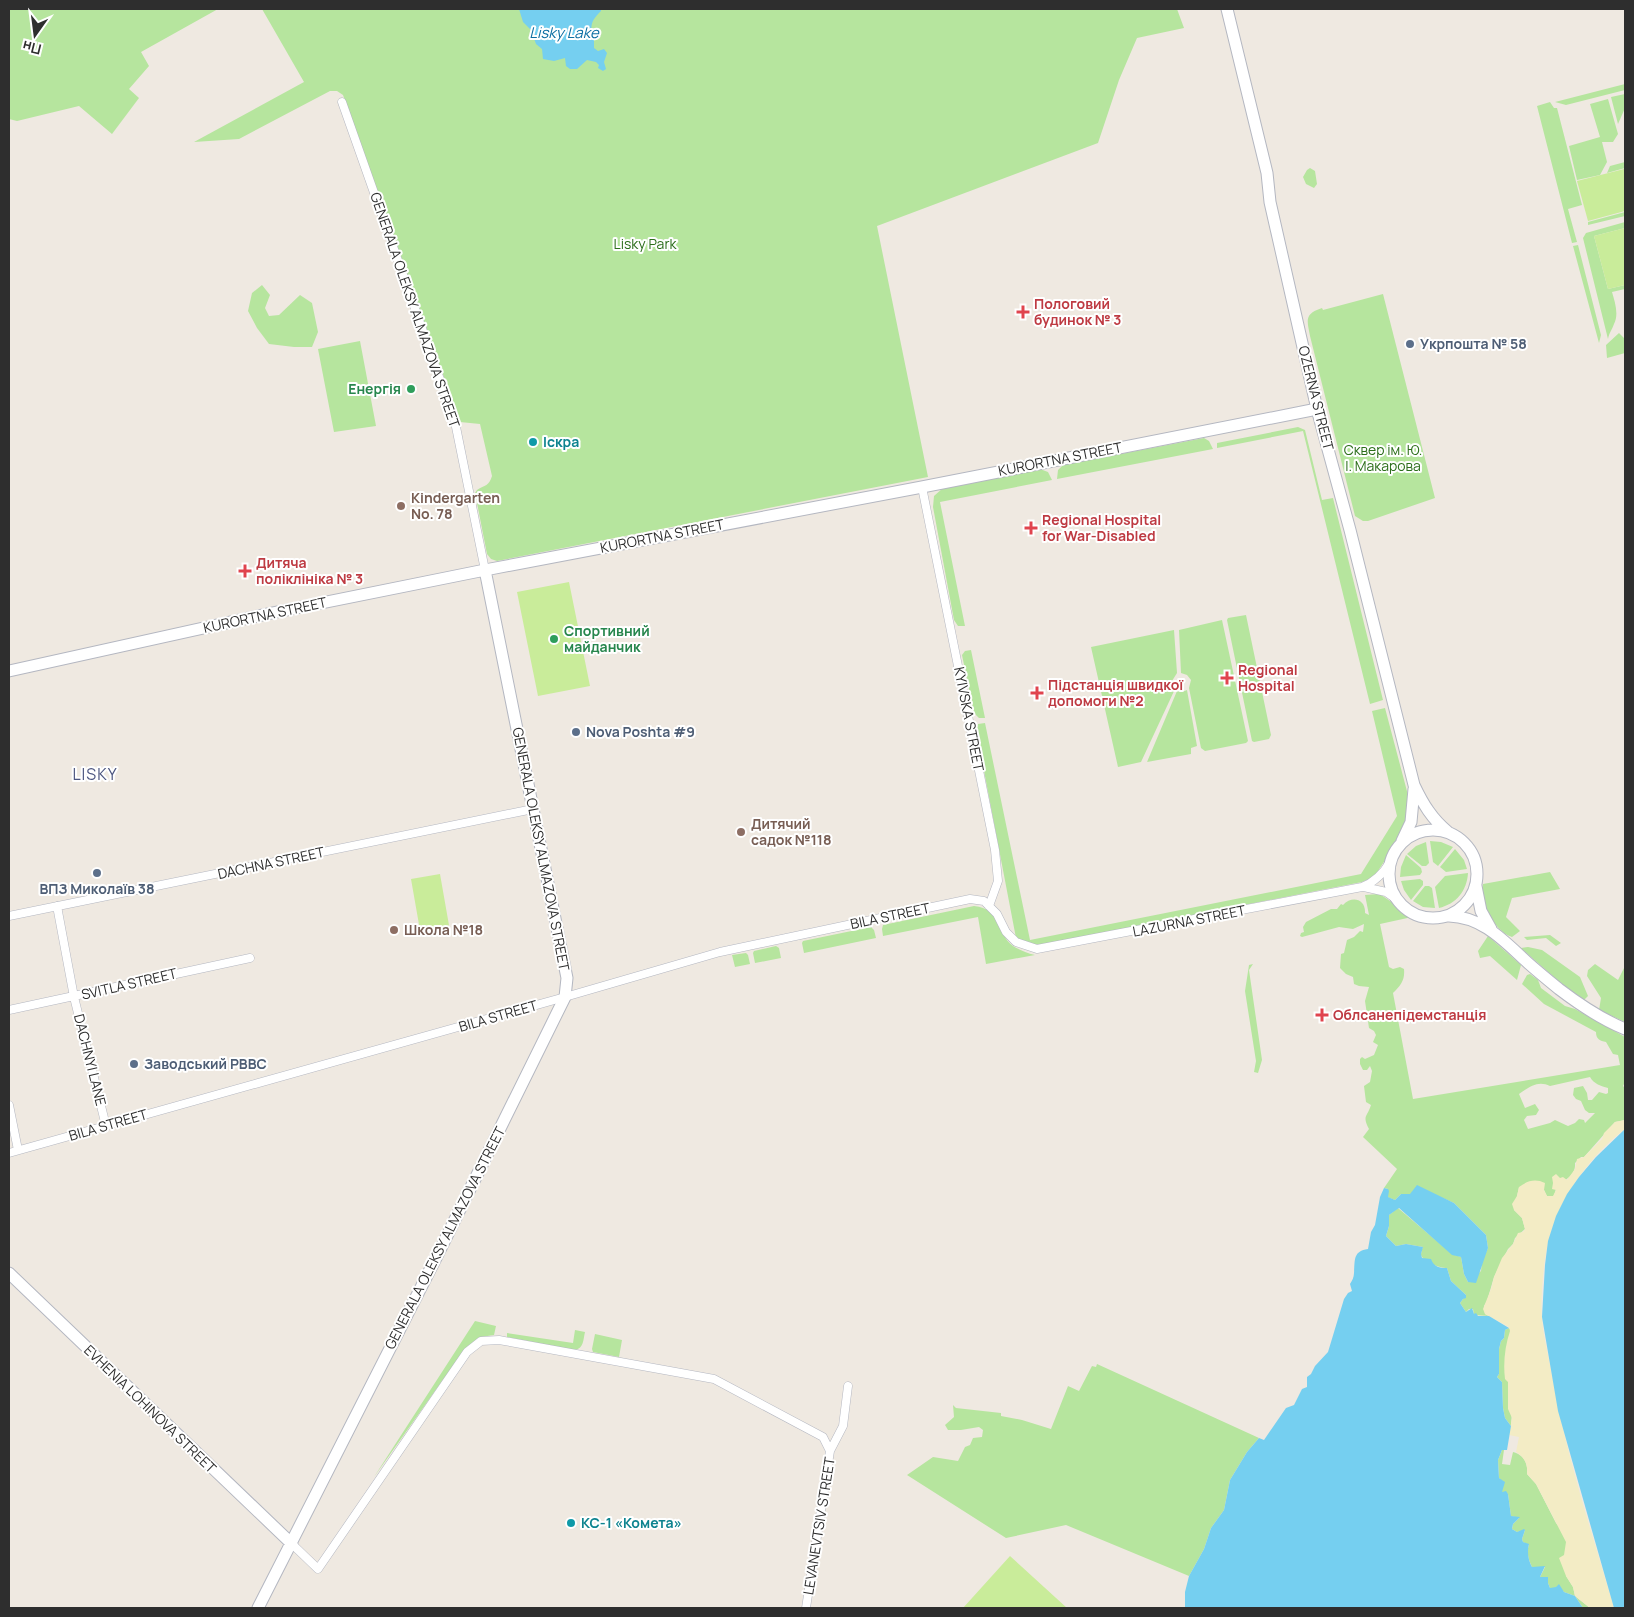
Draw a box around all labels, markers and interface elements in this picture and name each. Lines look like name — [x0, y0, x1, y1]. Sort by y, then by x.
north arrow — [10, 10, 60, 60]
water label: Lisky Lake — [529, 22, 600, 43]
text: Пн — [20, 37, 43, 60]
street label: GENERALA OLEKSY ALMAZOVA STREET — [366, 190, 465, 431]
park label: Lisky Park — [614, 234, 677, 253]
place label: Пологовий будинок № 3 — [1034, 294, 1122, 329]
marker: Пологовий будинок № 3 — [1016, 305, 1030, 319]
place label: Укрпошта № 58 — [1420, 334, 1527, 353]
marker: Укрпошта № 58 — [1404, 338, 1416, 350]
street label: OZERNA STREET — [1294, 344, 1339, 453]
place label: Енергія — [348, 379, 401, 398]
marker: Енергія — [405, 383, 417, 395]
place label: Іскра — [543, 432, 579, 451]
marker: Іскра — [527, 436, 539, 448]
street label: KURORTNA STREET — [996, 437, 1124, 480]
park label: Сквер ім. Ю. І. Макарова — [1344, 440, 1422, 475]
place label: Kindergarten No. 78 — [411, 488, 500, 523]
marker: Kindergarten No. 78 — [395, 500, 407, 512]
place label: Regional Hospital for War-Disabled — [1042, 510, 1161, 545]
street label: KURORTNA STREET — [598, 514, 726, 557]
marker: Regional Hospital for War-Disabled — [1024, 521, 1038, 535]
place label: Дитяча поліклініка № 3 — [256, 553, 363, 588]
marker: Дитяча поліклініка № 3 — [238, 564, 252, 578]
street label: KURORTNA STREET — [201, 592, 329, 637]
place label: Спортивний майданчик — [564, 621, 650, 656]
marker: Спортивний майданчик — [548, 633, 560, 645]
place label: Regional Hospital — [1238, 660, 1298, 695]
street label: KYIVSKA STREET — [950, 665, 989, 773]
marker: Regional Hospital — [1220, 671, 1234, 685]
place label: Підстанція швидкої допомоги №2 — [1048, 675, 1184, 710]
marker: Підстанція швидкої допомоги №2 — [1030, 686, 1044, 700]
place label: Nova Poshta #9 — [586, 722, 695, 741]
street label: GENERALA OLEKSY ALMAZOVA STREET — [509, 726, 575, 973]
marker: Nova Poshta #9 — [570, 726, 582, 738]
district label: LISKY — [72, 763, 118, 785]
place label: Дитячий садок №118 — [751, 814, 832, 849]
marker: Дитячий садок №118 — [735, 826, 747, 838]
street label: DACHNA STREET — [216, 842, 327, 883]
marker: ВПЗ Миколаїв 38 — [91, 867, 103, 879]
place label: ВПЗ Миколаїв 38 — [39, 879, 155, 898]
street label: BILA STREET — [848, 898, 932, 933]
street label: LAZURNA STREET — [1131, 900, 1248, 941]
place label: Школа №18 — [404, 920, 483, 939]
marker: Школа №18 — [388, 924, 400, 936]
street label: SVITLA STREET — [79, 963, 179, 1004]
street label: BILA STREET — [456, 995, 540, 1036]
place label: Облсанепідемстанція — [1333, 1005, 1486, 1024]
marker: Облсанепідемстанція — [1315, 1008, 1329, 1022]
street label: DACHNYI LANE — [70, 1012, 111, 1108]
place label: Заводський РВВС — [144, 1054, 267, 1073]
marker: Заводський РВВС — [128, 1058, 140, 1070]
street label: BILA STREET — [66, 1104, 150, 1145]
street label: GENERALA OLEKSY ALMAZOVA STREET — [380, 1123, 509, 1352]
street label: EVHENIA LOHINOVA STREET — [80, 1340, 221, 1477]
street label: LEVANEVTSIV STREET — [798, 1455, 839, 1596]
place label: КС-1 «Комета» — [581, 1513, 682, 1532]
marker: КС-1 «Комета» — [565, 1517, 577, 1529]

